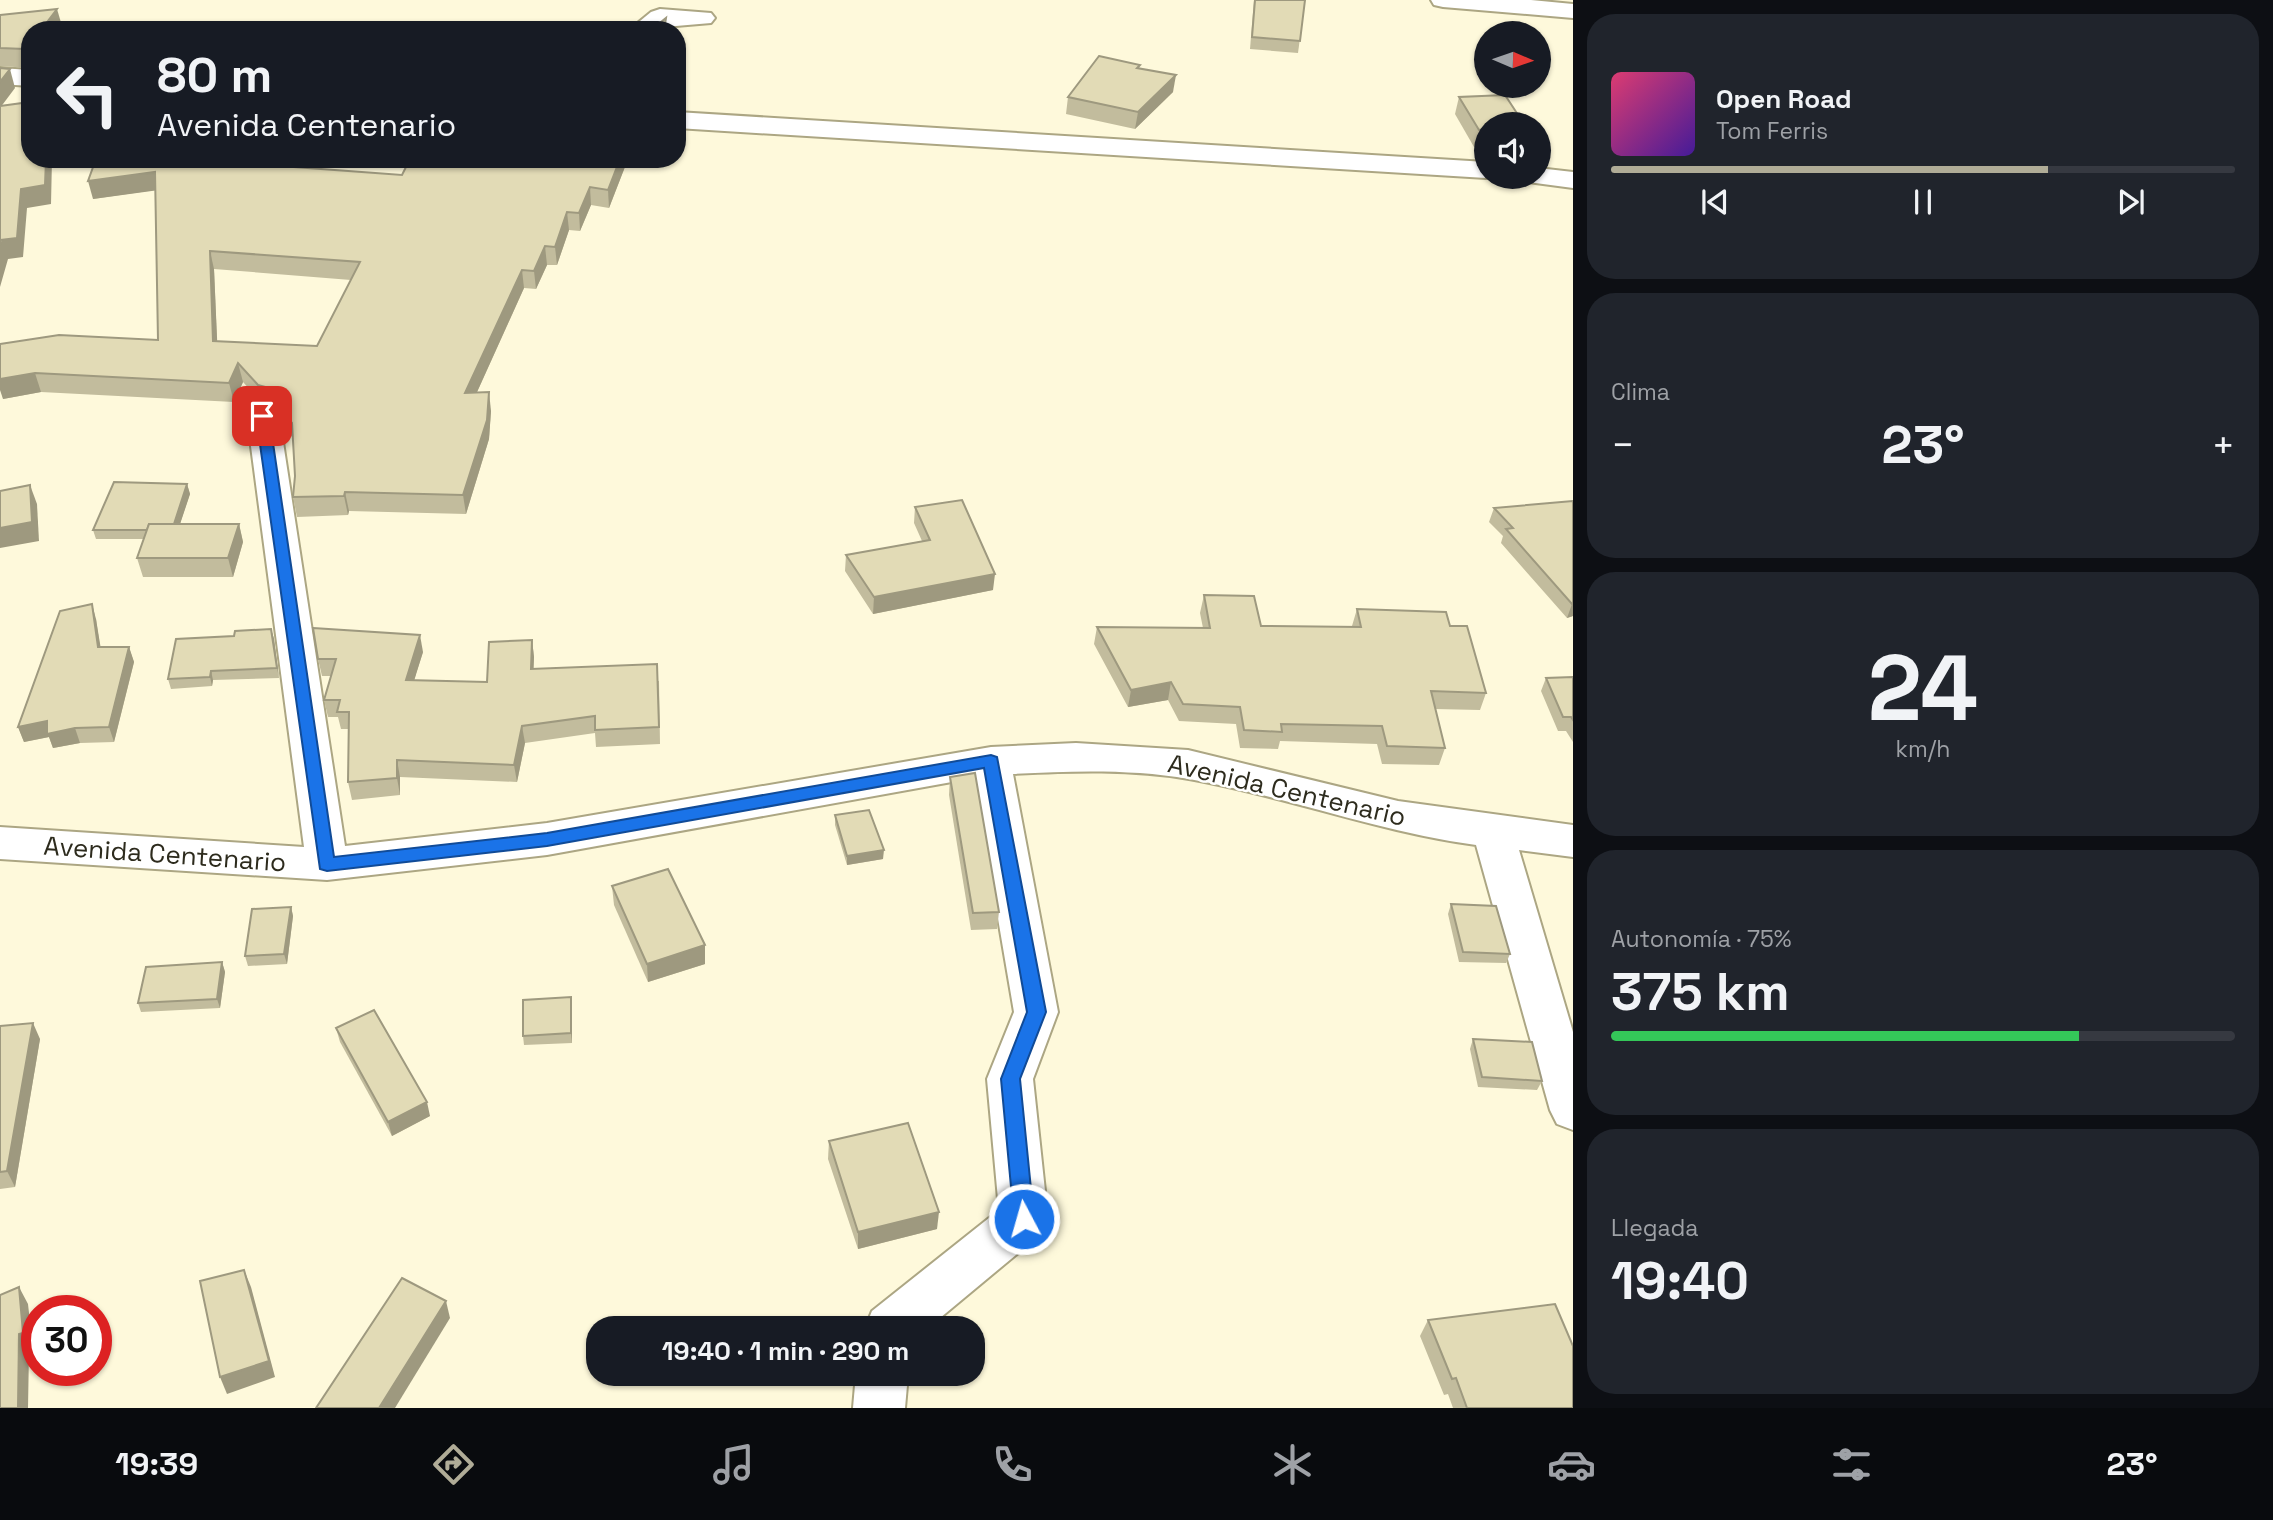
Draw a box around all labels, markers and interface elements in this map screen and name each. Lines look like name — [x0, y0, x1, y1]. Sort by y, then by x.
north arrow — [1474, 21, 1550, 98]
map controls — [1474, 21, 1551, 189]
text: 80 m — [157, 44, 272, 106]
icon: left — [42, 49, 133, 140]
text: Open Road — [1716, 82, 1852, 116]
text: Avenida Centenario — [157, 105, 456, 145]
button: sound — [1474, 112, 1551, 189]
text: Tom Ferris — [1716, 116, 1828, 146]
icon: previous — [1696, 183, 1734, 221]
icon: pause — [1904, 183, 1942, 221]
icon: next — [2112, 183, 2150, 221]
text: Clima — [1611, 377, 1670, 407]
pin — [232, 386, 292, 446]
icon: arrive — [243, 397, 281, 435]
text: 23° — [1882, 412, 1965, 478]
text: − — [1611, 421, 1635, 469]
text: + — [2211, 421, 2235, 469]
text: 24 — [1868, 630, 1978, 747]
text: km/h — [1896, 734, 1950, 764]
street label: Avenida Centenario — [1165, 746, 1409, 834]
street label: Avenida Centenario — [43, 829, 287, 879]
text: Autonomía · 75% — [1611, 924, 1792, 954]
text: 375 km — [1611, 959, 1790, 1025]
position arrow — [987, 1182, 1061, 1256]
text: Llegada — [1611, 1213, 1699, 1243]
text: 19:40 — [1611, 1248, 1749, 1314]
speed limit sign: 30 — [21, 1295, 112, 1386]
text: 19:40 · 1 min · 290 m — [662, 1334, 909, 1368]
icon: directions — [429, 1440, 478, 1489]
icon: music — [709, 1440, 758, 1489]
icon: phone — [988, 1440, 1037, 1489]
icon: climate — [1268, 1440, 1317, 1489]
icon: car — [1547, 1440, 1596, 1489]
icon: filters — [1827, 1440, 1876, 1489]
text: 19:39 — [115, 1444, 198, 1484]
text: 23° — [2107, 1444, 2158, 1484]

